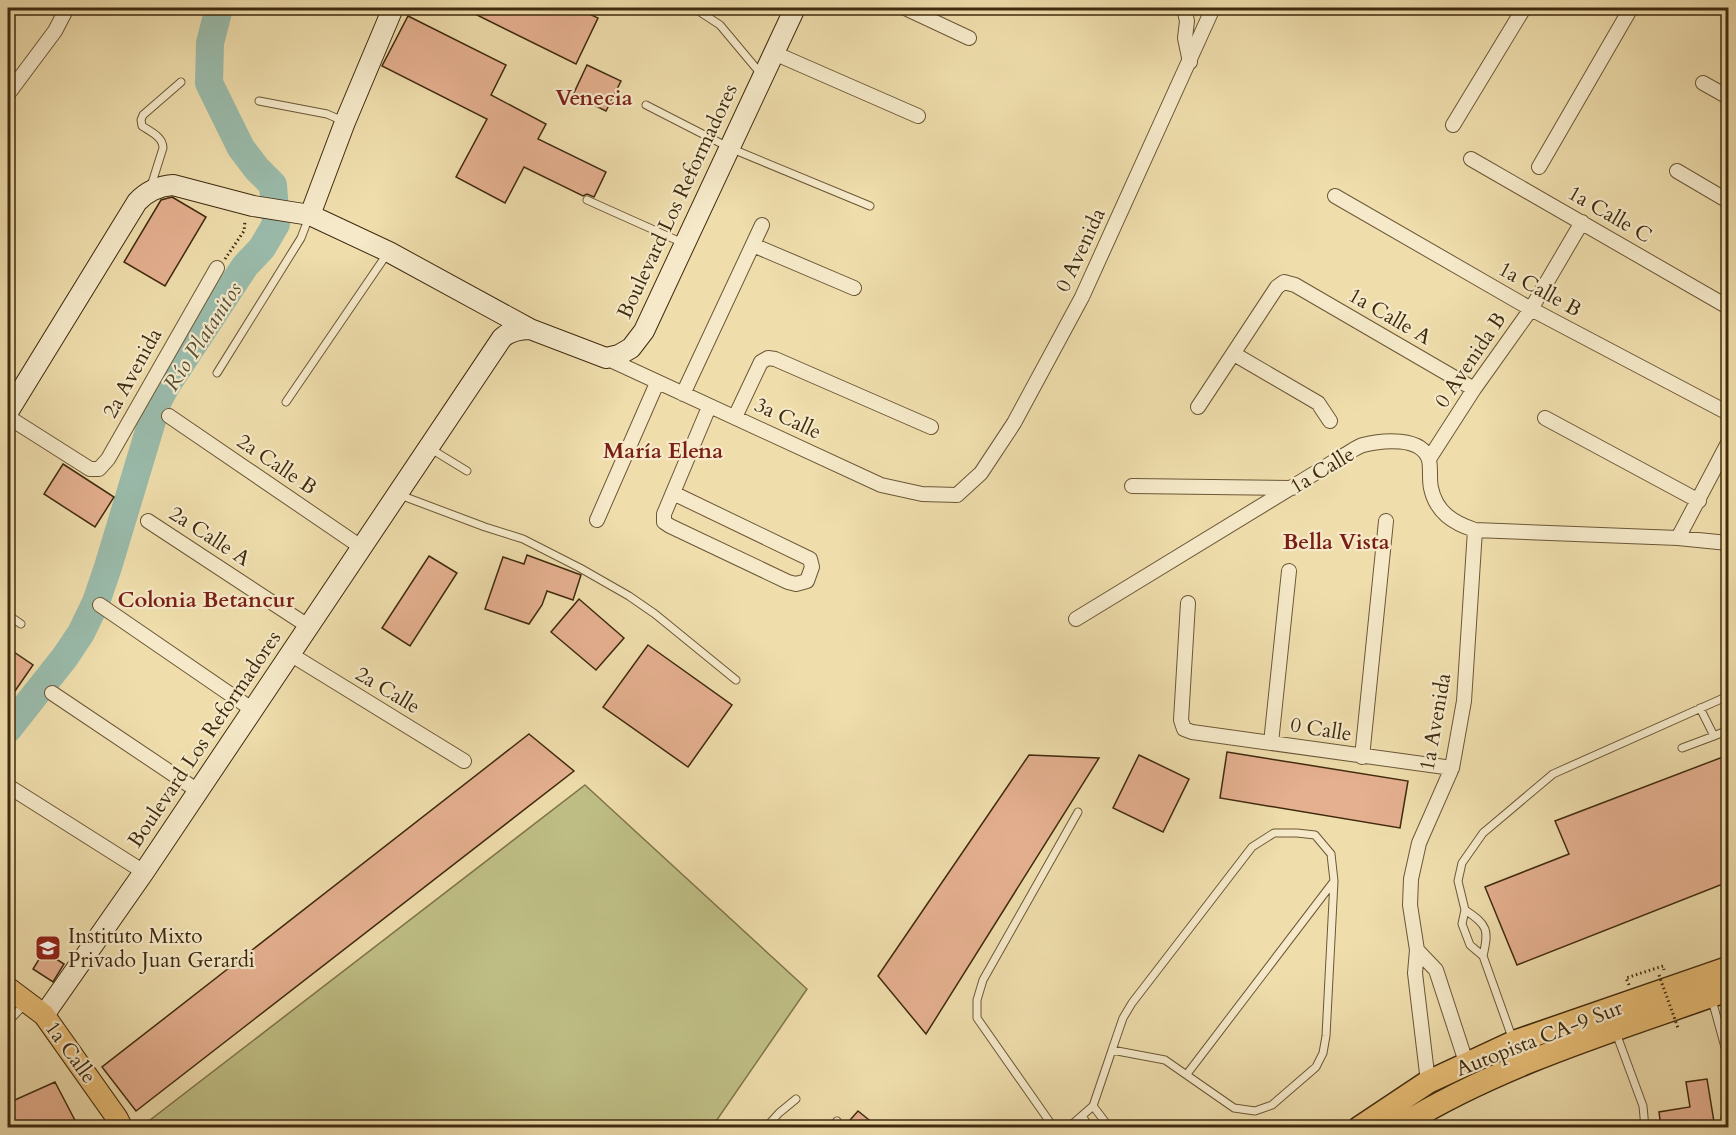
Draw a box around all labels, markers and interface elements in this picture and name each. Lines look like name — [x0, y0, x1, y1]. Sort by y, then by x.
street label: Boulevard Los Reformadores — [610, 79, 745, 323]
district label: Venecia — [555, 83, 633, 113]
street label: 1a Calle C — [1562, 179, 1657, 250]
street label: 0 Avenida — [1048, 203, 1113, 297]
street label: 1a Calle B — [1493, 255, 1586, 324]
water label: Río Platanitos — [156, 276, 250, 397]
street label: 1a Calle A — [1343, 281, 1437, 352]
street label: 0 Avenida B — [1428, 307, 1513, 414]
street label: 2a Avenida — [96, 323, 169, 423]
street label: 3a Calle — [750, 390, 826, 447]
street label: 2a Calle B — [231, 427, 322, 502]
district label: María Elena — [603, 436, 723, 466]
street label: 1a Calle — [1284, 440, 1360, 501]
street label: 2a Calle A — [164, 499, 256, 574]
district label: Bella Vista — [1282, 527, 1390, 557]
district label: Colonia Betancur — [117, 585, 295, 615]
street label: Boulevard Los Reformadores — [121, 625, 288, 854]
street label: 2a Calle — [350, 660, 426, 721]
street label: 1a Avenida — [1413, 671, 1458, 773]
street label: 0 Calle — [1288, 710, 1354, 749]
place label: Instituto Mixto Privado Juan Gerardi — [68, 922, 255, 975]
school or university icon: Instituto Mixto Privado Juan Gerardi — [33, 933, 63, 963]
street label: Autopista CA-9 Sur — [1452, 993, 1627, 1084]
street label: 1a Calle — [38, 1015, 103, 1089]

